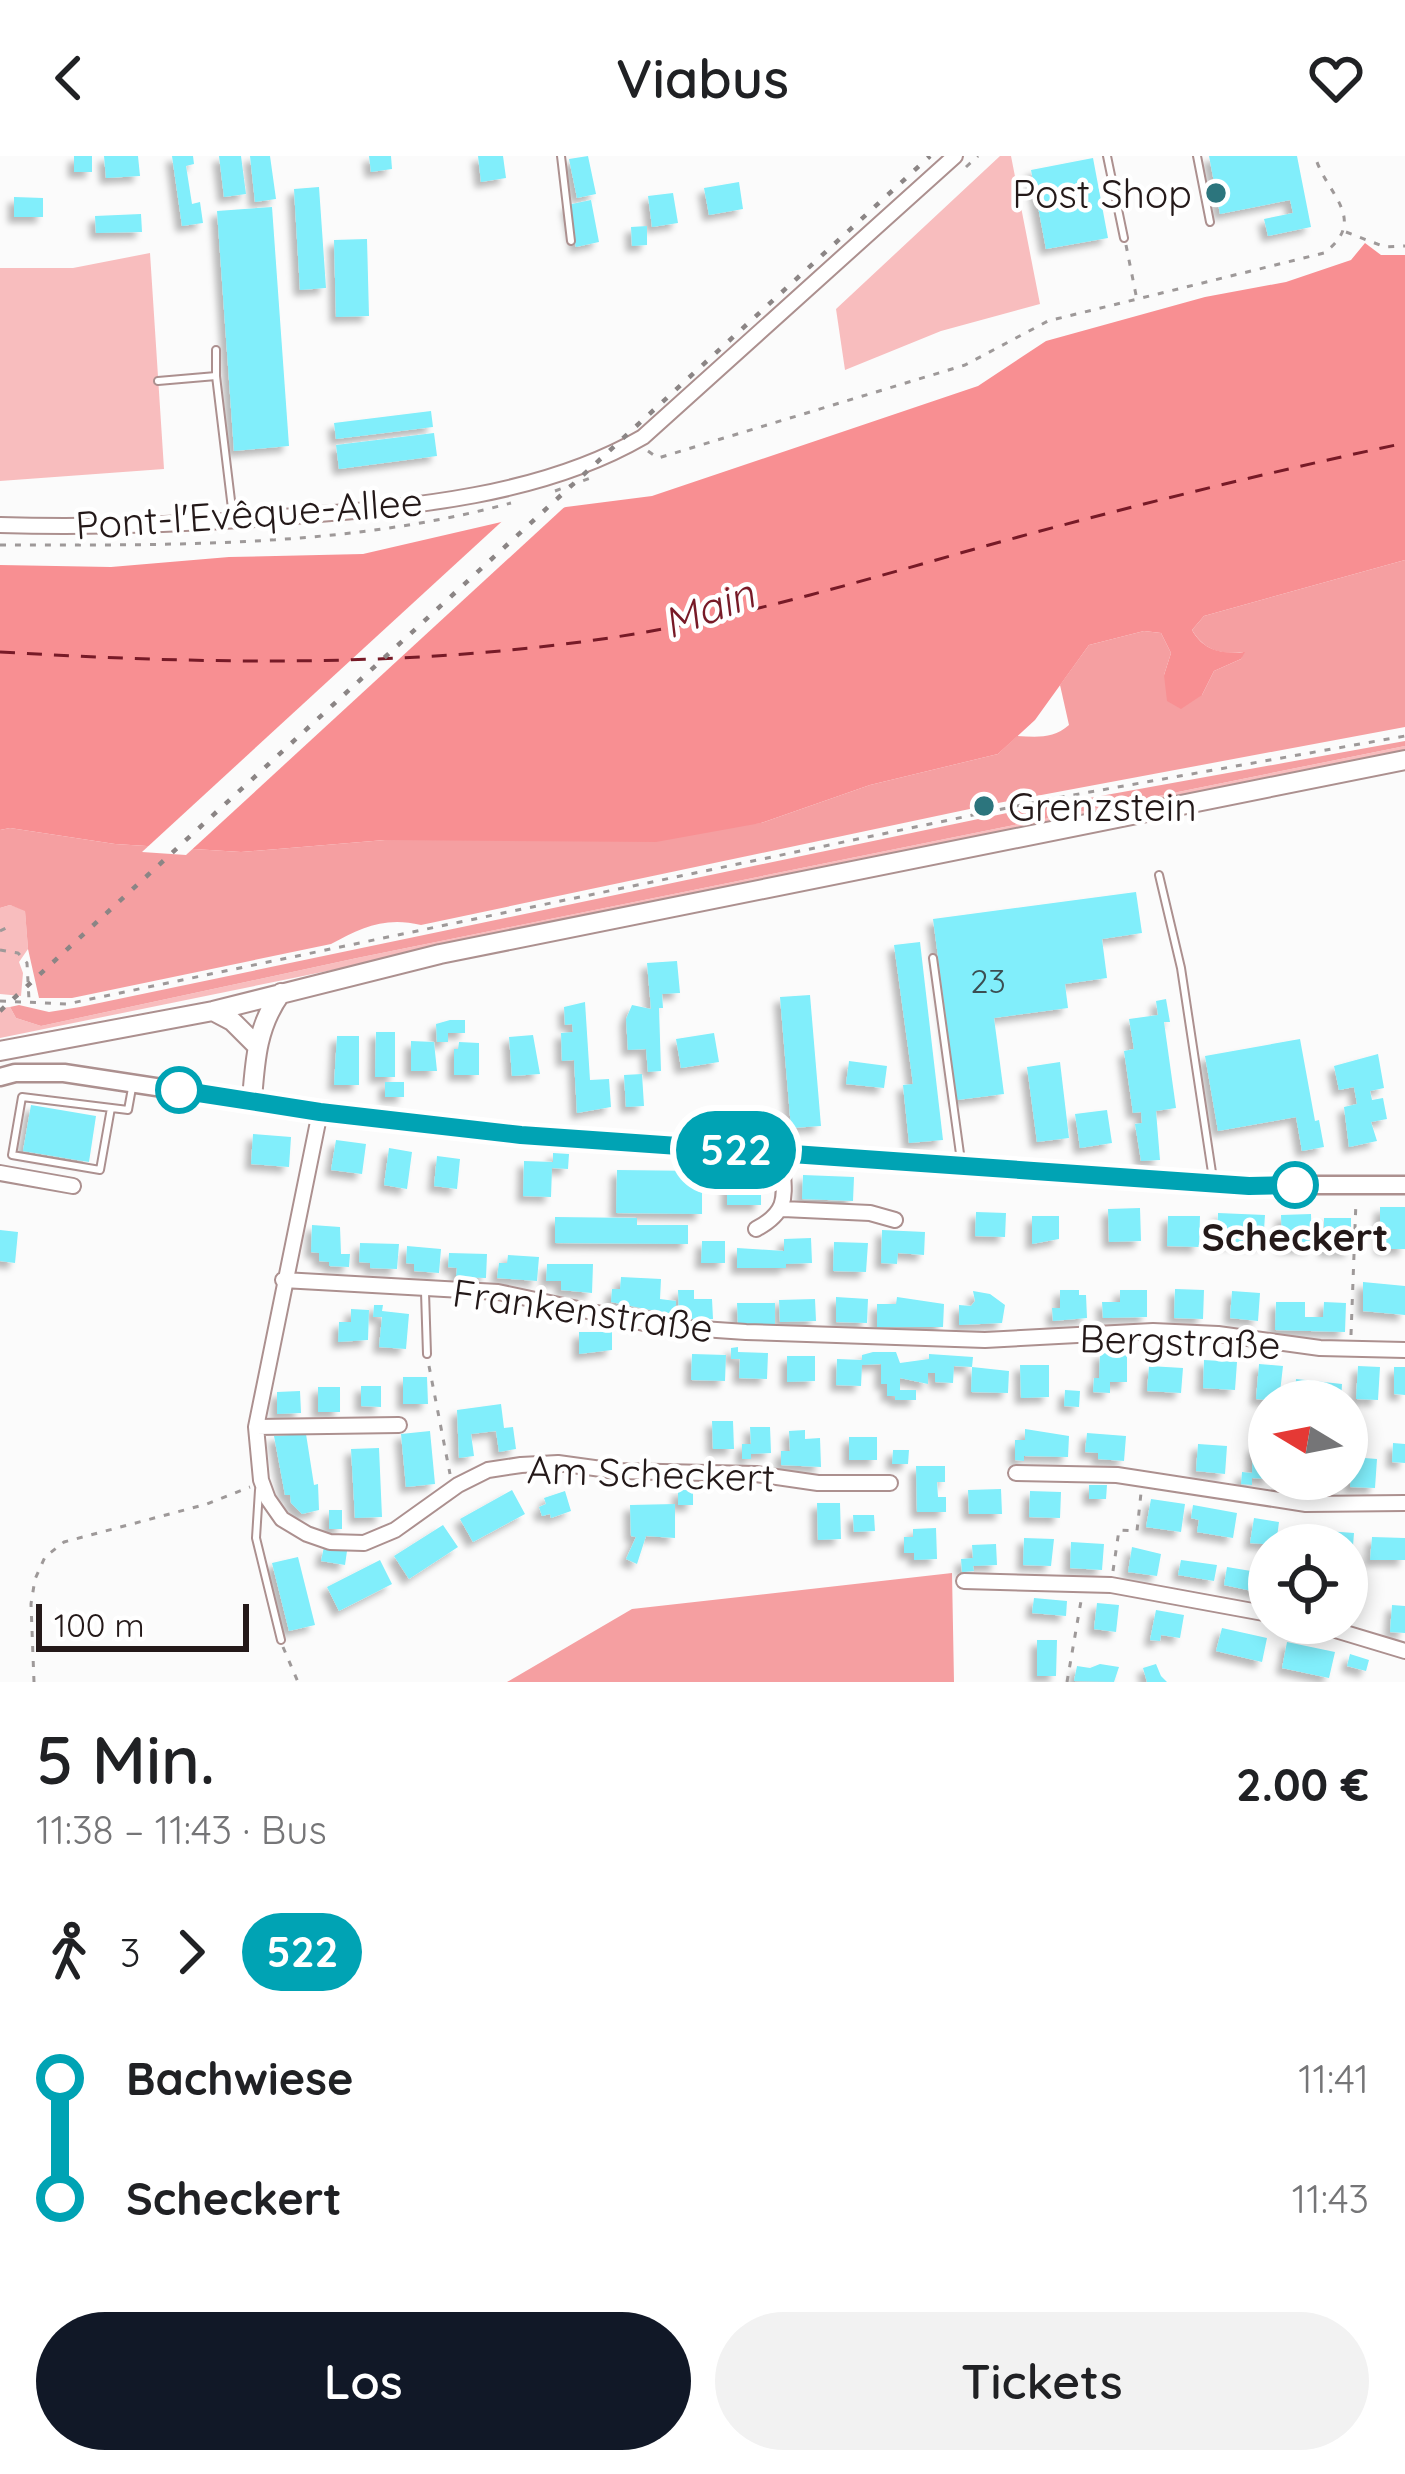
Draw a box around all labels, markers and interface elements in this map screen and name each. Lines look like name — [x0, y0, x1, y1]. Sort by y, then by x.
text: Viabus — [616, 44, 789, 112]
icon: back — [36, 45, 102, 111]
icon: heart — [1303, 45, 1369, 111]
place label: Post Shop — [1012, 169, 1192, 218]
marker: Post Shop — [1203, 180, 1229, 206]
street label: Pont-l'Evêque-Allee — [74, 476, 424, 550]
water label: Main — [655, 566, 762, 649]
place label: Grenzstein — [1008, 782, 1197, 831]
marker: Grenzstein — [971, 793, 997, 819]
house number: 23 — [970, 960, 1006, 1001]
unlabelled marker — [157, 1068, 201, 1112]
line badge: 522 — [667, 1111, 805, 1189]
text: 522 — [700, 1123, 772, 1176]
marker: Scheckert — [1273, 1163, 1317, 1207]
place label: Scheckert — [1202, 1212, 1388, 1261]
street label: Frankenstraße — [450, 1267, 716, 1353]
street label: Bergstraße — [1079, 1313, 1281, 1369]
north arrow — [1248, 1380, 1368, 1500]
map controls — [1248, 1380, 1368, 1644]
street label: Am Scheckert — [526, 1444, 776, 1502]
button: locate — [1248, 1524, 1368, 1644]
scale bar — [36, 1598, 249, 1651]
text: 100 m — [54, 1604, 145, 1645]
text: 5 Min. — [36, 1718, 215, 1801]
text: 2.00 € — [1236, 1756, 1369, 1812]
text: 11:38 – 11:43 · Bus — [36, 1805, 327, 1854]
icon: walk — [36, 1919, 102, 1985]
icon: forward — [158, 1919, 224, 1985]
text: 522 — [266, 1925, 338, 1978]
text: 3 — [120, 1928, 140, 1977]
text: Bachwiese — [126, 2050, 353, 2106]
text: 11:41 — [1298, 2054, 1369, 2103]
text: Scheckert — [126, 2170, 342, 2226]
text: 11:43 — [1292, 2174, 1369, 2223]
button: Los — [36, 2312, 691, 2450]
button: Tickets — [715, 2312, 1369, 2450]

